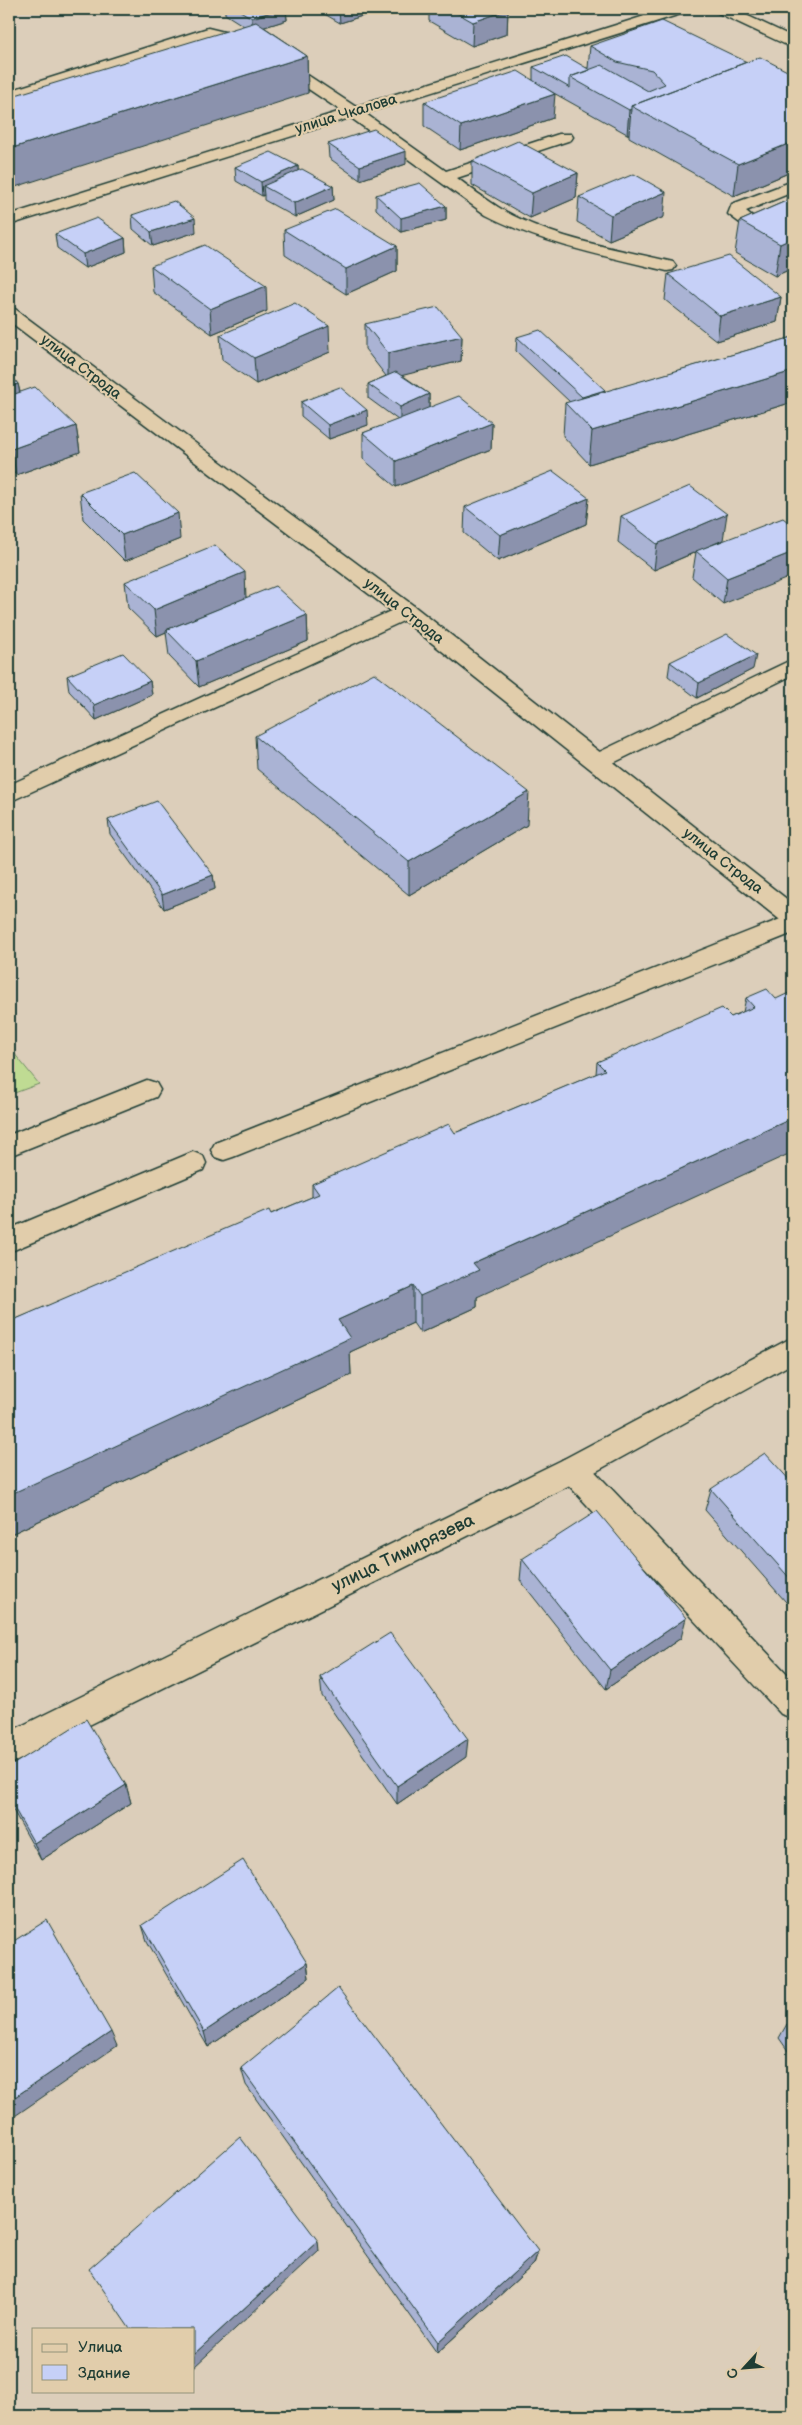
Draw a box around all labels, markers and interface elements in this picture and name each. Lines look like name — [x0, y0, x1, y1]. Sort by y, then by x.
street label: улица Чкалова — [293, 90, 399, 138]
street label: улица Строда — [37, 330, 125, 404]
street label: улица Строда — [360, 574, 448, 648]
street label: улица Строда — [679, 824, 767, 898]
street label: улица Тимирязева — [328, 1509, 478, 1597]
legend — [32, 2328, 195, 2392]
text: Улица — [78, 2338, 123, 2357]
north arrow — [720, 2342, 770, 2392]
text: Здание — [78, 2364, 130, 2383]
text: С — [723, 2365, 743, 2382]

